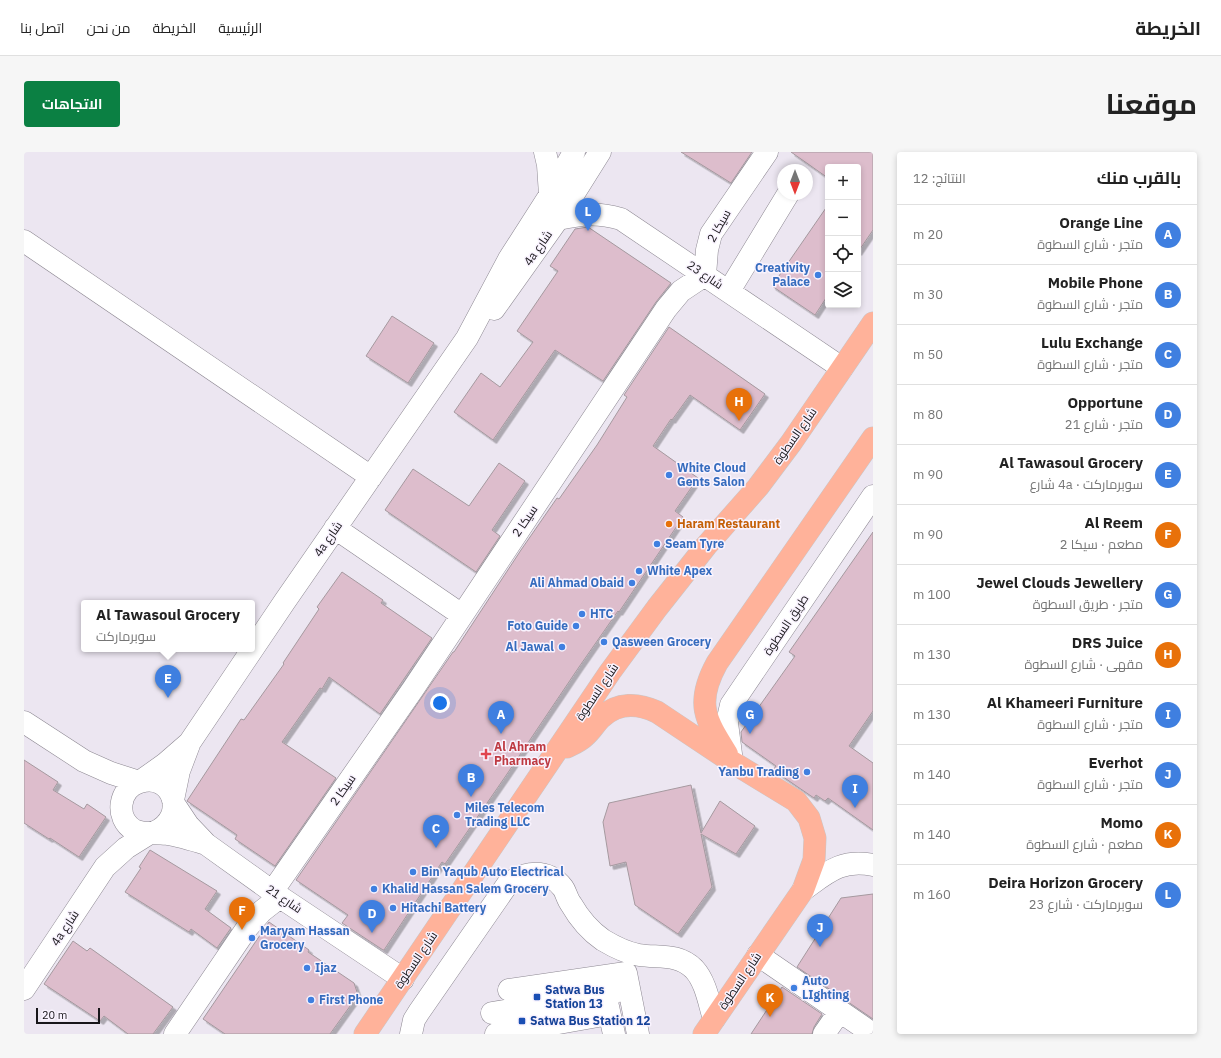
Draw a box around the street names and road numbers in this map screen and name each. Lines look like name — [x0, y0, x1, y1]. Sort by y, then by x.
street label: سيكا 2 — [704, 207, 734, 245]
street label: 4a شارع — [520, 227, 556, 269]
street label: شارع 23 — [684, 257, 726, 293]
street label: شارع السطوة — [770, 404, 820, 468]
street label: سيكا 2 — [509, 502, 541, 539]
street label: 4a شارع — [310, 518, 346, 560]
street label: طريق السطوة — [760, 591, 811, 658]
street label: شارع السطوة — [572, 660, 622, 724]
street label: سيكا 2 — [326, 771, 359, 808]
street label: شارع 21 — [263, 881, 305, 917]
street label: 4a شارع — [47, 907, 83, 949]
street label: شارع السطوة — [391, 928, 441, 992]
street label: شارع السطوة — [715, 949, 765, 1013]

